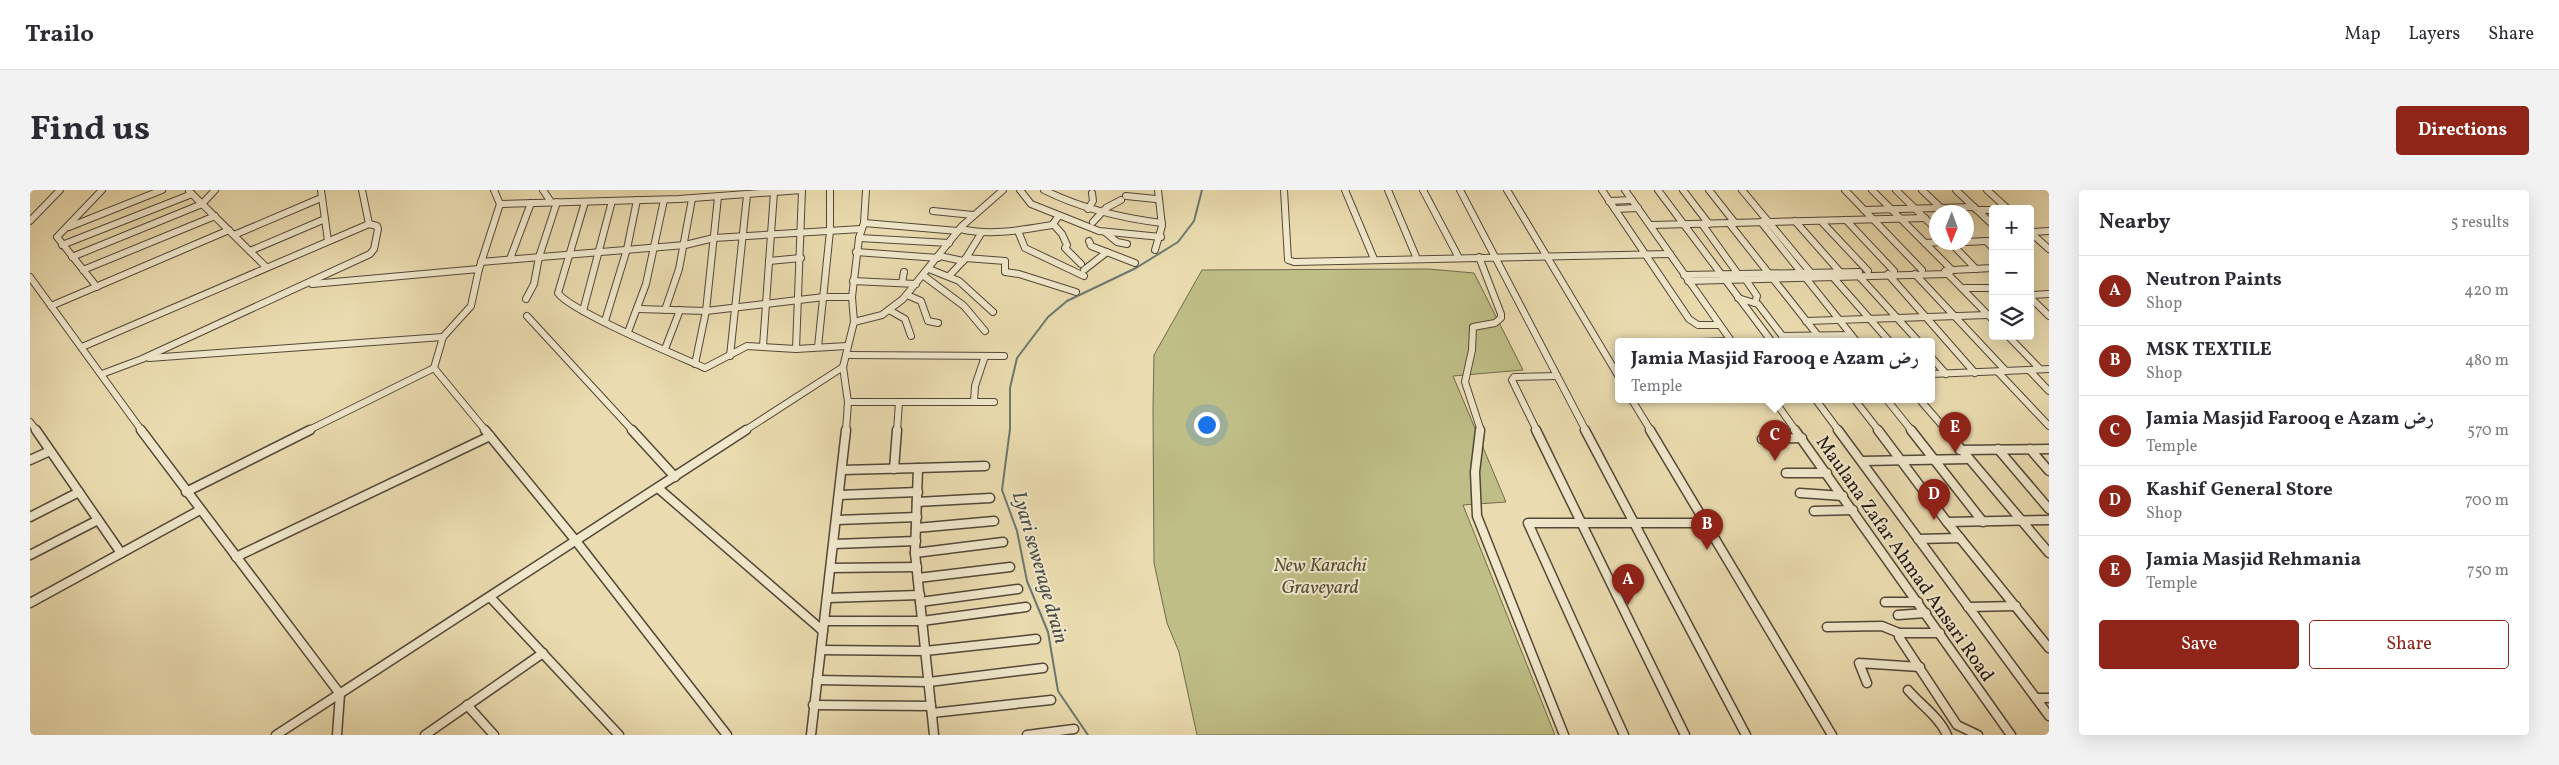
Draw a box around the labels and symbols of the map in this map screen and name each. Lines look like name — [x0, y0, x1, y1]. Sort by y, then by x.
north arrow — [1929, 205, 1974, 250]
your location — [1194, 412, 1220, 438]
pin: E — [1939, 412, 1971, 453]
pin: C — [1759, 420, 1791, 461]
street label: Maulana Zafar Ahmad Ansari Road — [1809, 431, 2000, 687]
pin: D — [1918, 479, 1950, 520]
water label: Lyari sewerage drain — [1004, 488, 1074, 647]
pin: B — [1691, 509, 1723, 550]
park label: New Karachi Graveyard — [1273, 553, 1367, 601]
pin: A — [1612, 564, 1644, 605]

